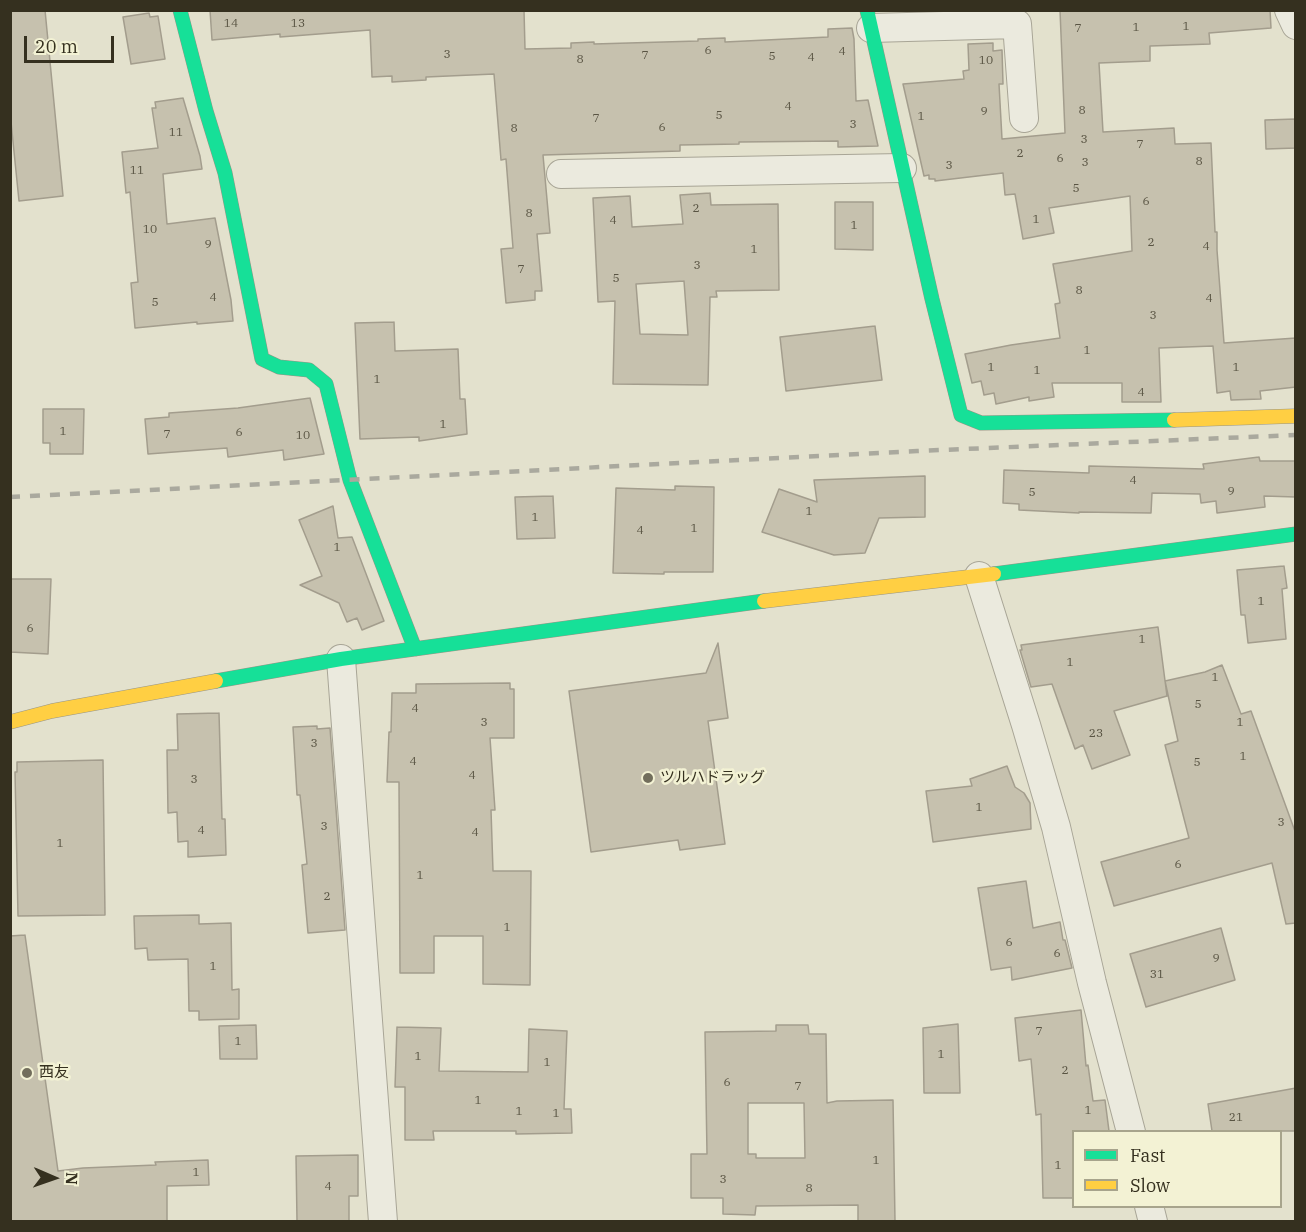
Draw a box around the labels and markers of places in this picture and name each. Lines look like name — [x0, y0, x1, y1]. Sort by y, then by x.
place label: ツルハドラッグ — [660, 769, 765, 787]
marker: ツルハドラッグ — [641, 771, 655, 785]
place label: 西友 — [39, 1064, 69, 1082]
marker: 西友 — [20, 1066, 34, 1080]

